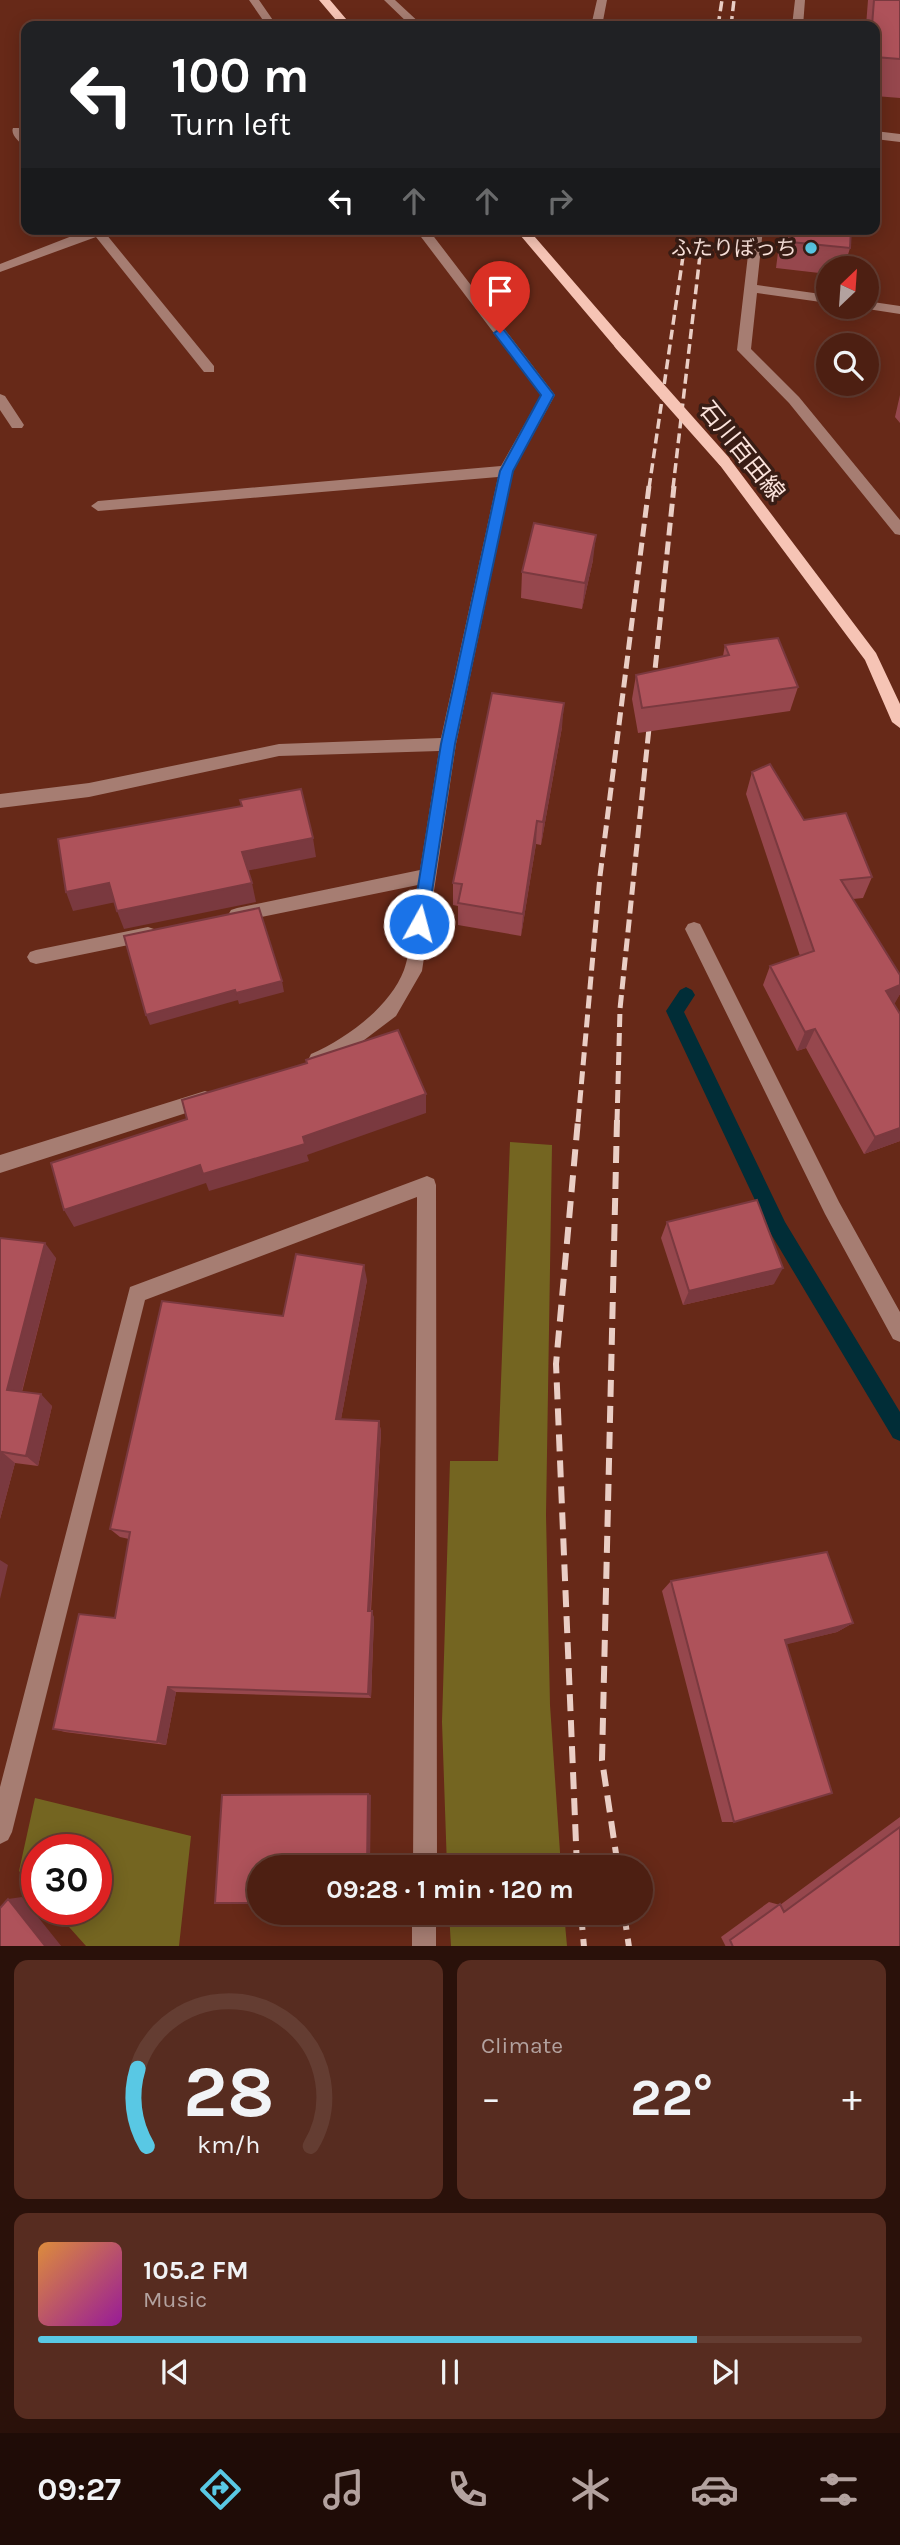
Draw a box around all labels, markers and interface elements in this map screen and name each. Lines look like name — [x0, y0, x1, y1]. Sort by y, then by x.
text: 100 m — [171, 47, 309, 104]
icon: left — [56, 49, 147, 140]
text: Turn left — [171, 106, 291, 143]
icon: left — [322, 182, 360, 220]
icon: ahead — [395, 182, 433, 220]
icon: ahead — [468, 182, 506, 220]
icon: right — [541, 182, 579, 220]
place label: ふたりぼっち — [671, 236, 797, 260]
marker: ふたりぼっち — [803, 240, 819, 256]
north arrow — [816, 256, 878, 318]
map controls — [816, 256, 879, 396]
pin — [470, 261, 530, 333]
icon: arrive — [481, 272, 519, 310]
button: search — [816, 333, 879, 396]
street label: 石川百田線 — [693, 396, 791, 506]
position arrow — [382, 887, 456, 961]
speed limit sign: 30 — [21, 1834, 112, 1925]
text: 09:28 · 1 min · 120 m — [326, 1874, 574, 1905]
text: Climate — [481, 2032, 563, 2059]
text: 28 — [183, 2049, 274, 2134]
text: 22° — [630, 2067, 713, 2128]
text: − — [481, 2076, 501, 2121]
text: + — [842, 2076, 862, 2121]
text: km/h — [197, 2129, 260, 2158]
text: 105.2 FM — [143, 2255, 249, 2286]
text: Music — [143, 2286, 207, 2313]
icon: previous — [156, 2353, 194, 2391]
icon: pause — [431, 2353, 469, 2391]
icon: next — [706, 2353, 744, 2391]
icon: directions — [196, 2465, 245, 2514]
icon: music — [319, 2465, 368, 2514]
icon: phone — [443, 2465, 492, 2514]
icon: climate — [566, 2465, 615, 2514]
icon: car — [690, 2465, 739, 2514]
icon: filters — [814, 2465, 863, 2514]
text: 09:27 — [37, 2471, 121, 2508]

